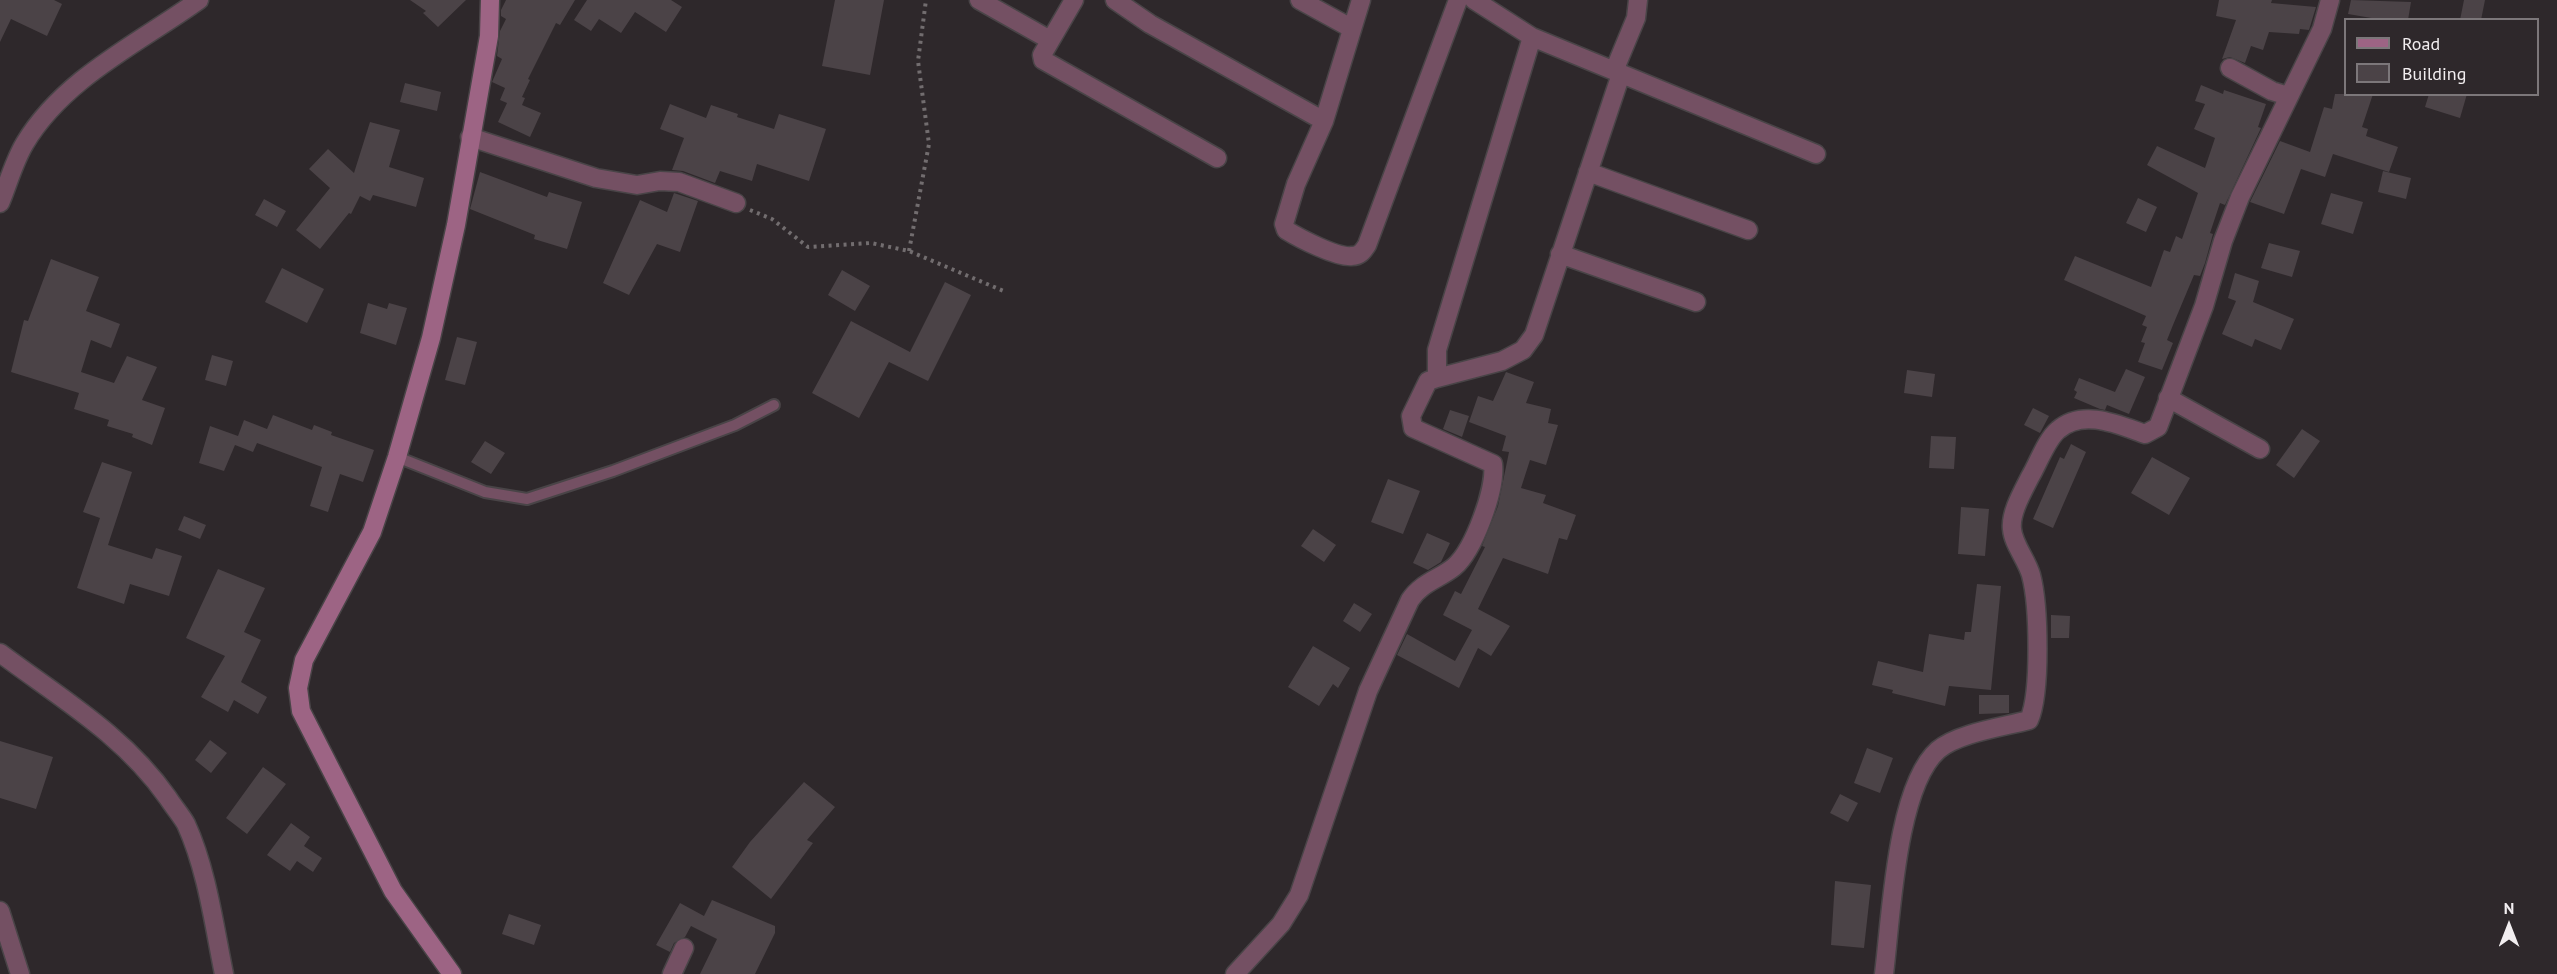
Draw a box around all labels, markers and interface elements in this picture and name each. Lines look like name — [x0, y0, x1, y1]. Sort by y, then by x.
legend — [2344, 18, 2539, 96]
text: Road — [2402, 32, 2440, 55]
text: Building — [2402, 62, 2466, 85]
north arrow — [2479, 896, 2539, 956]
text: N — [2504, 898, 2514, 918]

